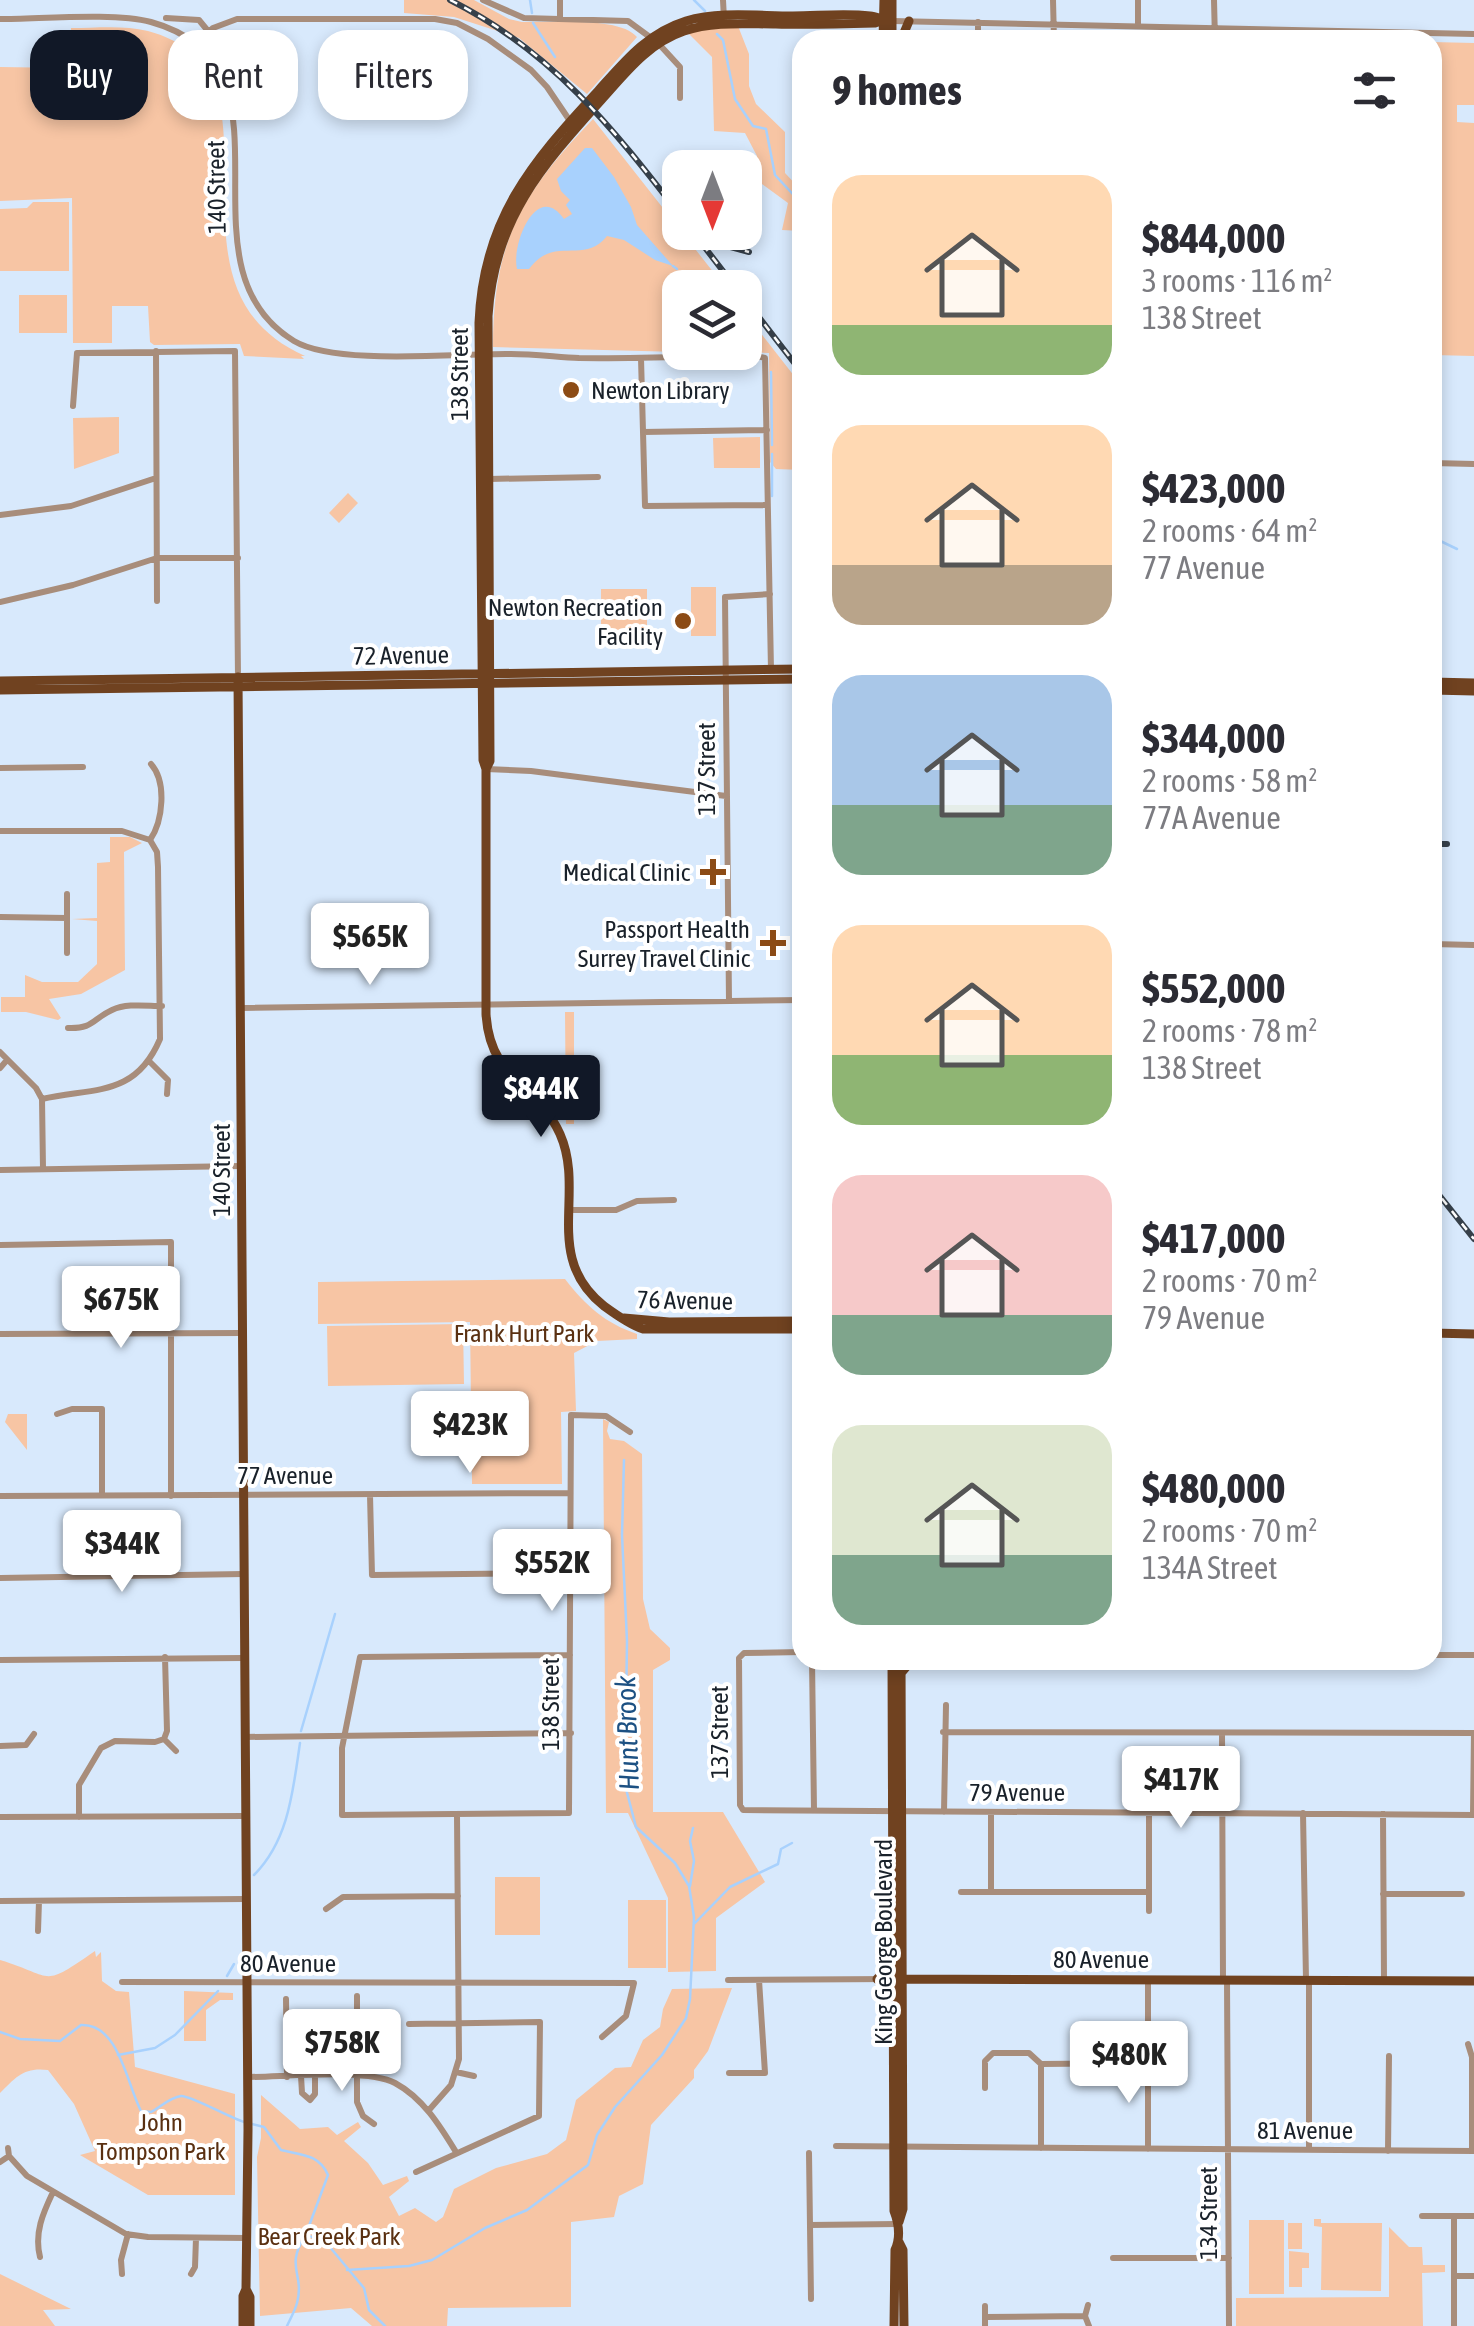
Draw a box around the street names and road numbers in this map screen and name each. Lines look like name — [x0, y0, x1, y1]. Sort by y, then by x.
street label: 140 Street — [201, 140, 231, 234]
street label: 138 Street — [445, 327, 473, 421]
street label: 72 Avenue — [353, 640, 449, 670]
street label: 137 Street — [692, 722, 720, 816]
street label: 140 Street — [207, 1123, 235, 1217]
street label: 76 Avenue — [637, 1285, 733, 1315]
street label: 77 Avenue — [237, 1461, 333, 1489]
street label: 138 Street — [536, 1657, 564, 1751]
street label: 137 Street — [705, 1685, 733, 1779]
street label: 79 Avenue — [969, 1778, 1065, 1806]
street label: King George Boulevard — [869, 1839, 897, 2045]
street label: 80 Avenue — [1053, 1945, 1149, 1973]
street label: 80 Avenue — [240, 1949, 336, 1977]
street label: 81 Avenue — [1257, 2116, 1353, 2144]
street label: 134 Street — [1194, 2166, 1222, 2260]

